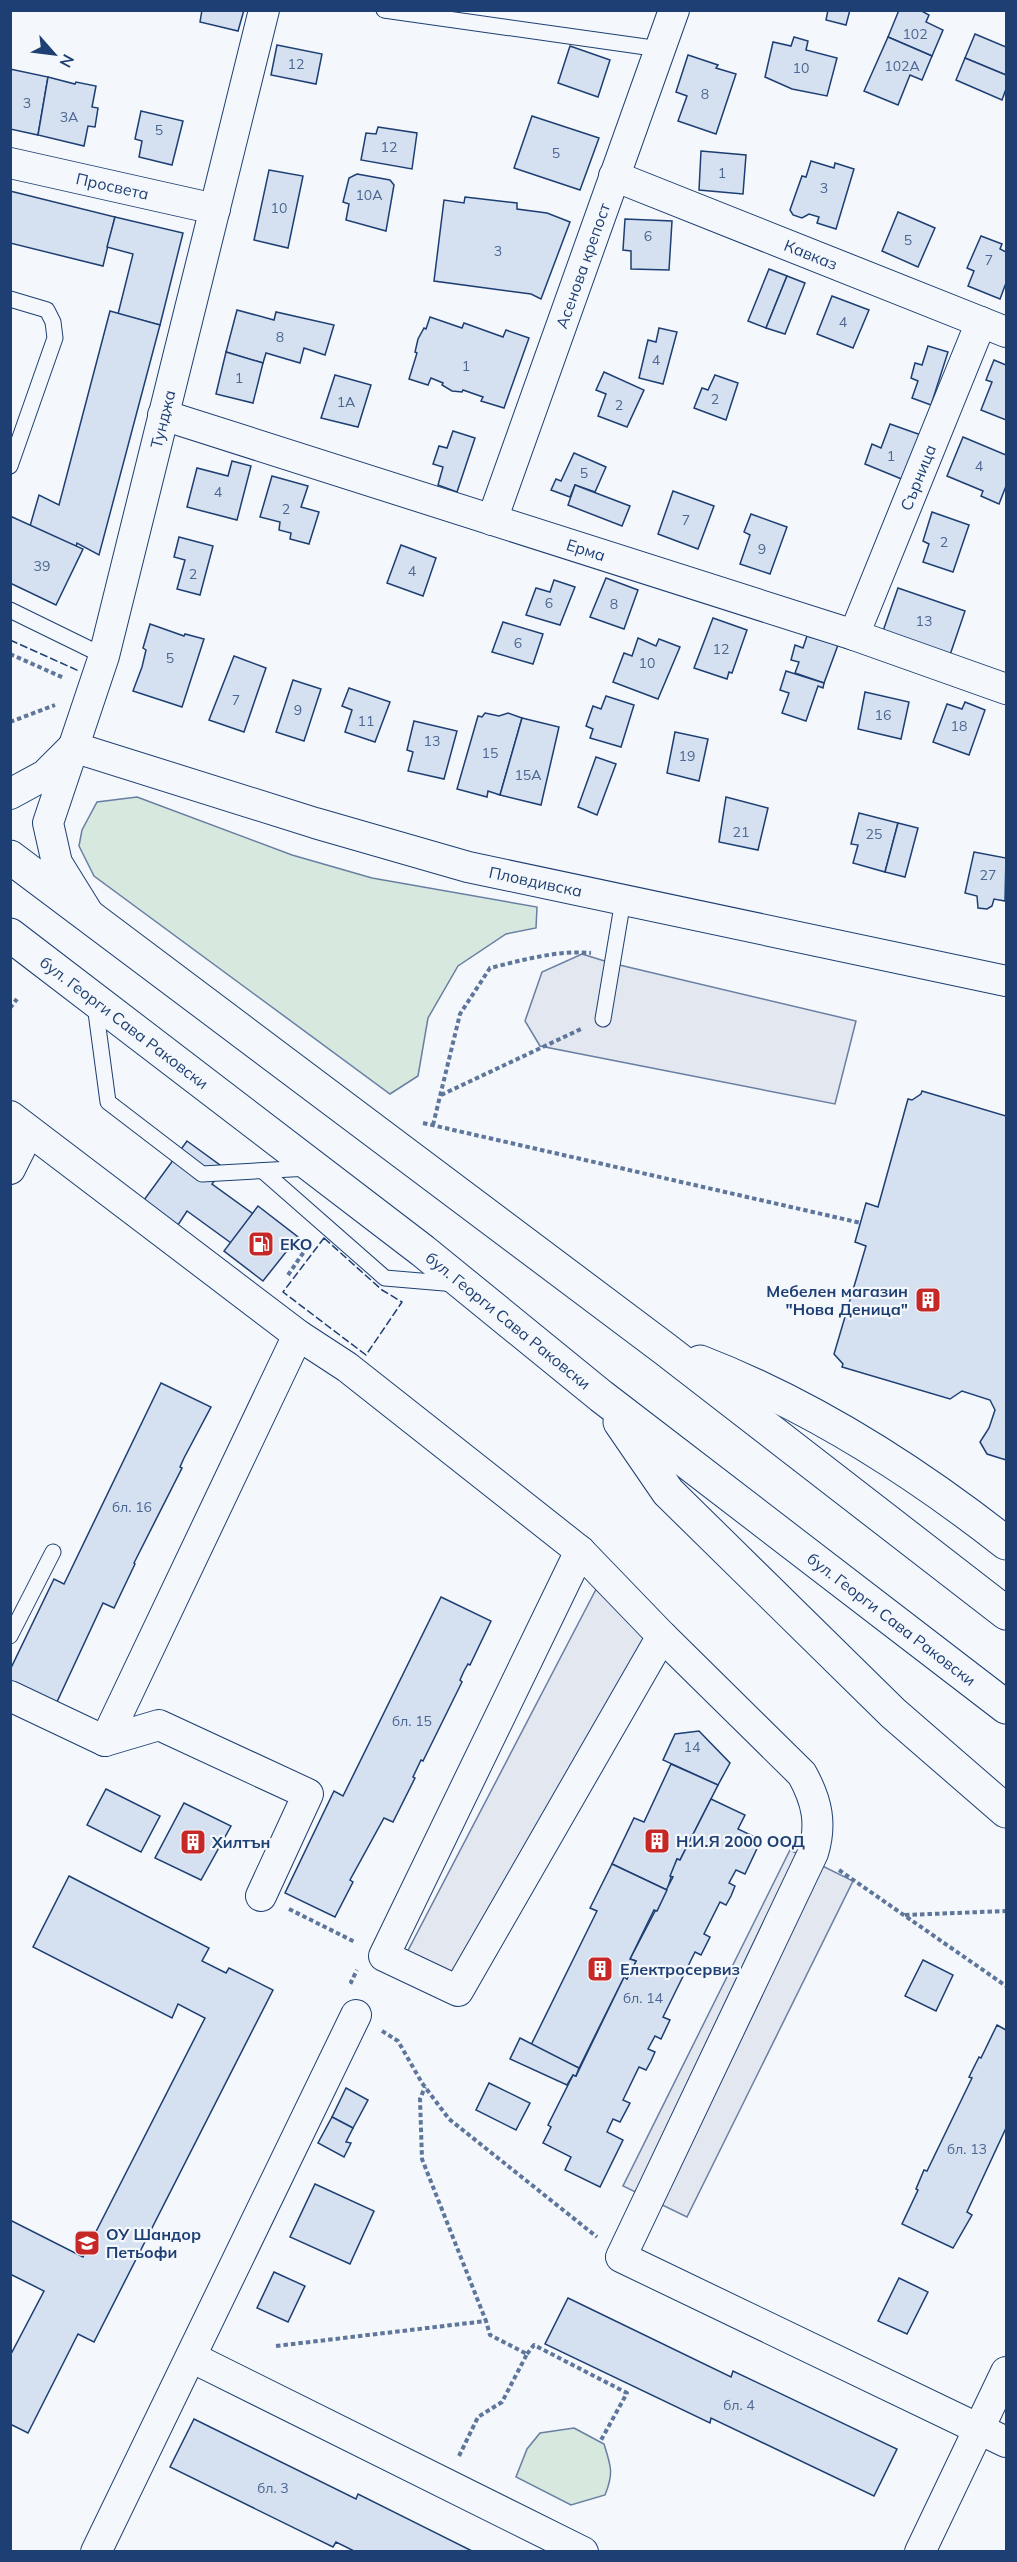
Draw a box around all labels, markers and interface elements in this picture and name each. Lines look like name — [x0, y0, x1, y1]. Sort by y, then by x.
north arrow — [24, 24, 84, 84]
house number: 102 — [902, 25, 928, 43]
text: N — [56, 51, 79, 71]
house number: 12 — [288, 55, 304, 73]
house number: 102А — [884, 57, 920, 75]
house number: 10 — [793, 59, 809, 77]
house number: 8 — [701, 85, 709, 103]
house number: 3 — [23, 94, 31, 112]
house number: 3А — [60, 108, 79, 126]
house number: 5 — [155, 121, 163, 139]
house number: 12 — [381, 138, 397, 156]
house number: 5 — [552, 144, 560, 162]
house number: 1 — [718, 164, 726, 182]
street label: Просвета — [74, 168, 151, 204]
house number: 3 — [820, 179, 828, 197]
house number: 10А — [355, 186, 383, 204]
house number: 10 — [271, 199, 287, 217]
street label: Асенова крепост — [551, 200, 615, 331]
house number: 6 — [644, 227, 652, 245]
house number: 5 — [904, 231, 912, 249]
street label: Кавказ — [781, 235, 841, 274]
house number: 3 — [494, 242, 502, 260]
house number: 7 — [985, 251, 993, 269]
house number: 4 — [839, 313, 848, 331]
house number: 8 — [276, 328, 284, 346]
house number: 4 — [652, 351, 661, 369]
house number: 1 — [462, 357, 470, 375]
house number: 1 — [235, 369, 243, 387]
street label: Тунджа — [146, 388, 179, 450]
house number: 2 — [711, 390, 719, 408]
house number: 1А — [337, 393, 356, 411]
house number: 2 — [615, 396, 623, 414]
street label: Сърница — [896, 442, 940, 513]
house number: 1 — [887, 447, 895, 465]
house number: 4 — [975, 457, 984, 475]
house number: 5 — [580, 464, 588, 482]
house number: 4 — [214, 483, 223, 501]
house number: 2 — [282, 500, 290, 518]
house number: 7 — [682, 511, 690, 529]
house number: 2 — [940, 533, 948, 551]
street label: Ерма — [564, 534, 608, 565]
house number: 9 — [758, 540, 766, 558]
house number: 39 — [34, 557, 50, 575]
house number: 4 — [408, 562, 417, 580]
house number: 2 — [189, 565, 197, 583]
house number: 6 — [545, 594, 553, 612]
house number: 8 — [610, 595, 618, 613]
house number: 13 — [916, 612, 932, 630]
house number: 6 — [514, 634, 522, 652]
house number: 12 — [713, 640, 729, 658]
house number: 5 — [166, 649, 174, 667]
house number: 10 — [639, 654, 655, 672]
house number: 7 — [232, 691, 240, 709]
house number: 9 — [294, 701, 302, 719]
house number: 16 — [875, 706, 891, 724]
house number: 11 — [358, 712, 374, 730]
house number: 18 — [951, 717, 967, 735]
house number: 13 — [424, 732, 440, 750]
house number: 15 — [482, 744, 498, 762]
house number: 19 — [679, 747, 695, 765]
house number: 15А — [514, 766, 542, 784]
house number: 21 — [733, 823, 749, 841]
house number: 25 — [866, 825, 882, 843]
street label: Пловдивска — [487, 862, 584, 901]
house number: 27 — [980, 866, 996, 884]
street label: бул. Георги Сава Раковски — [36, 952, 213, 1093]
fuel station icon: EKO — [246, 1229, 276, 1259]
place label: EKO — [280, 1234, 312, 1254]
street label: бул. Георги Сава Раковски — [422, 1247, 595, 1394]
place label: Мебелен магазин "Нова Деница" — [766, 1281, 908, 1319]
building icon: Мебелен магазин "Нова Деница" — [913, 1285, 943, 1315]
house number: бл. 16 — [112, 1498, 152, 1516]
street label: бул. Георги Сава Раковски — [803, 1548, 980, 1690]
house number: бл. 15 — [392, 1712, 432, 1730]
house number: 14 — [684, 1738, 701, 1756]
building icon: Н.И.Я 2000 ООД — [642, 1826, 672, 1856]
building icon: Хилтън — [178, 1827, 208, 1857]
place label: Н.И.Я 2000 ООД — [676, 1831, 805, 1851]
place label: Хилтън — [211, 1832, 271, 1852]
building icon: Електросервиз — [585, 1954, 615, 1984]
place label: Електросервиз — [620, 1959, 740, 1979]
house number: бл. 14 — [623, 1989, 664, 2007]
house number: бл. 13 — [947, 2140, 987, 2158]
place label: ОУ Шандор Петьофи — [106, 2224, 201, 2262]
school or university icon: ОУ Шандор Петьофи — [72, 2228, 102, 2258]
house number: бл. 4 — [723, 2396, 755, 2414]
house number: бл. 3 — [257, 2479, 289, 2497]

